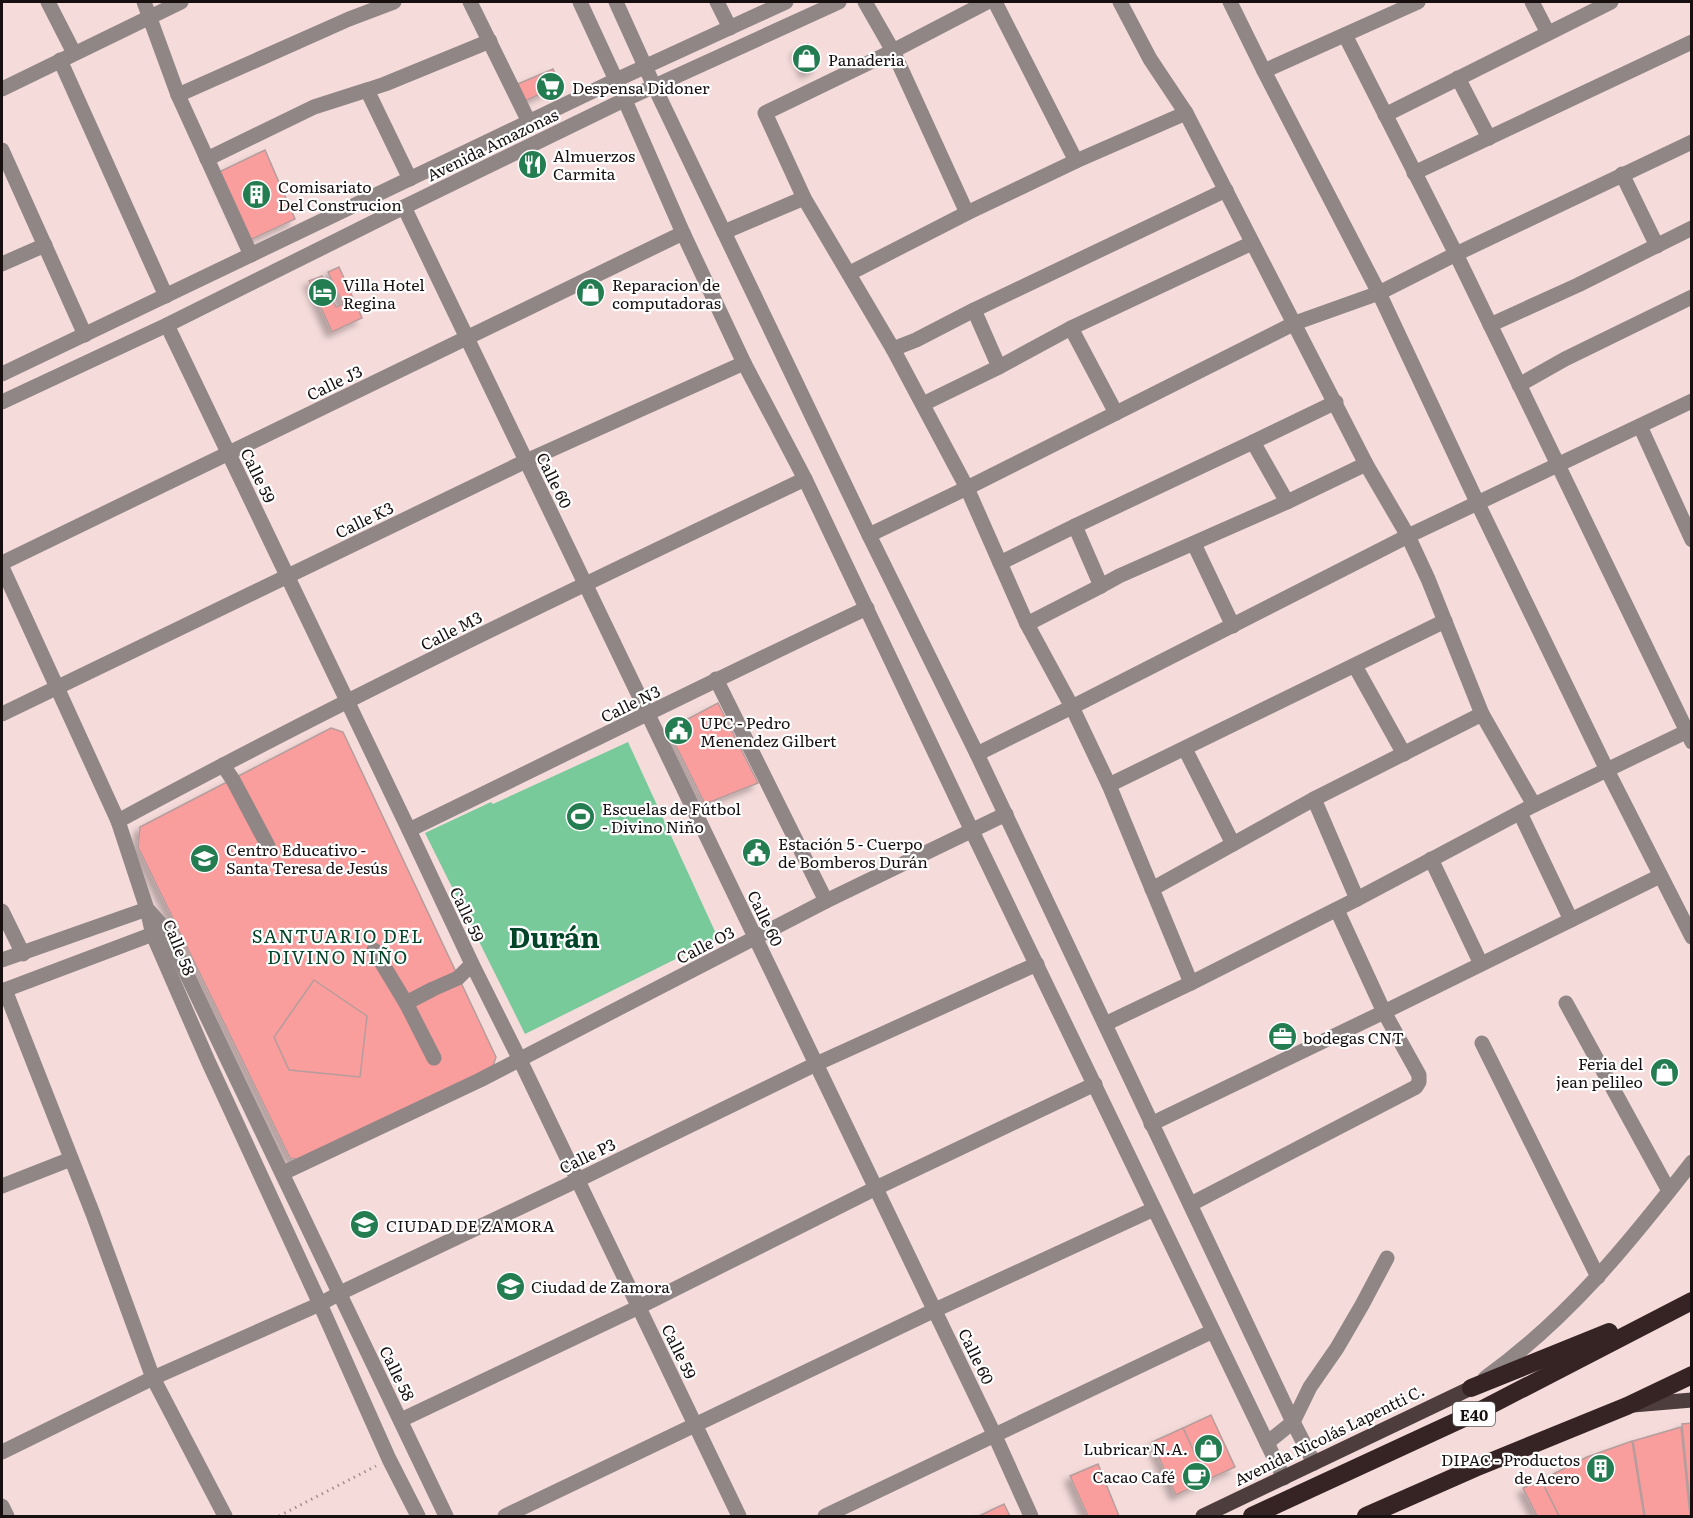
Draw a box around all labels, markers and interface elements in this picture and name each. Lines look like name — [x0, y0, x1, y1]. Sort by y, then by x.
shop icon: Panaderia — [791, 43, 823, 75]
place label: Panaderia — [828, 47, 905, 71]
supermarket icon: Despensa Didoner — [535, 71, 567, 103]
place label: Despensa Didoner — [572, 75, 710, 99]
street label: Avenida Amazonas — [422, 102, 562, 186]
place label: Almuerzos Carmita — [553, 143, 635, 185]
restaurant icon: Almuerzos Carmita — [516, 148, 548, 180]
place label: Comisariato Del Construcion — [278, 174, 402, 216]
building icon: Comisariato Del Construcion — [241, 179, 273, 211]
place label: Villa Hotel Regina — [343, 272, 425, 314]
place label: Reparacion de computadoras — [612, 272, 721, 314]
hotel icon: Villa Hotel Regina — [306, 277, 338, 309]
shop icon: Reparacion de computadoras — [575, 277, 607, 309]
street label: Calle J3 — [302, 358, 366, 406]
street label: Calle 59 — [235, 444, 283, 506]
street label: Calle 60 — [531, 448, 579, 512]
street label: Calle K3 — [331, 495, 397, 543]
street label: Calle M3 — [416, 604, 486, 656]
street label: Calle N3 — [596, 678, 664, 728]
place label: UPC - Pedro Menendez Gilbert — [700, 710, 837, 752]
public building icon: UPC - Pedro Menendez Gilbert — [663, 715, 695, 747]
place label: Escuelas de Fútbol - Divino Niño — [602, 796, 741, 838]
sports icon: Escuelas de Fútbol - Divino Niño — [565, 801, 597, 833]
place label: Estación 5 - Cuerpo de Bomberos Durán — [778, 831, 928, 873]
public building icon: Estación 5 - Cuerpo de Bomberos Durán — [741, 836, 773, 868]
place label: Centro Educativo - Santa Teresa de Jesús — [226, 837, 387, 879]
school or university icon: Centro Educativo - Santa Teresa de Jesús — [189, 842, 221, 874]
street label: Calle 59 — [445, 883, 491, 945]
street label: Calle 60 — [742, 886, 790, 950]
street label: Calle 58 — [158, 915, 202, 979]
district label: Durán — [508, 915, 600, 957]
street label: Calle O3 — [672, 919, 738, 969]
district label: SANTUARIO DEL DIVINO NIÑO — [252, 922, 424, 970]
office icon: bodegas CNT — [1266, 1021, 1298, 1053]
place label: bodegas CNT — [1303, 1025, 1404, 1049]
place label: Feria del jean pelileo — [1556, 1051, 1643, 1093]
shop icon: Feria del jean pelileo — [1648, 1056, 1680, 1088]
street label: Calle P3 — [555, 1131, 619, 1179]
school or university icon: CIUDAD DE ZAMORA — [349, 1209, 381, 1241]
place label: CIUDAD DE ZAMORA — [386, 1213, 555, 1237]
school or university icon: Ciudad de Zamora — [494, 1270, 526, 1302]
place label: Ciudad de Zamora — [531, 1274, 670, 1298]
street label: Calle 59 — [656, 1320, 704, 1382]
street label: Calle 60 — [953, 1324, 1001, 1388]
street label: Calle 58 — [374, 1341, 422, 1405]
street label: Avenida Nicolás Lapentti C. — [1230, 1377, 1428, 1491]
road number: E40 — [1453, 1402, 1495, 1426]
shop icon: Lubricar N.A. — [1193, 1432, 1225, 1464]
place label: Lubricar N.A. — [1083, 1436, 1188, 1460]
place label: DIPAC - Productos de Acero — [1441, 1447, 1580, 1489]
building icon: DIPAC - Productos de Acero — [1585, 1452, 1617, 1484]
cafe icon: Cacao Café — [1180, 1460, 1212, 1492]
place label: Cacao Café — [1092, 1464, 1175, 1488]

